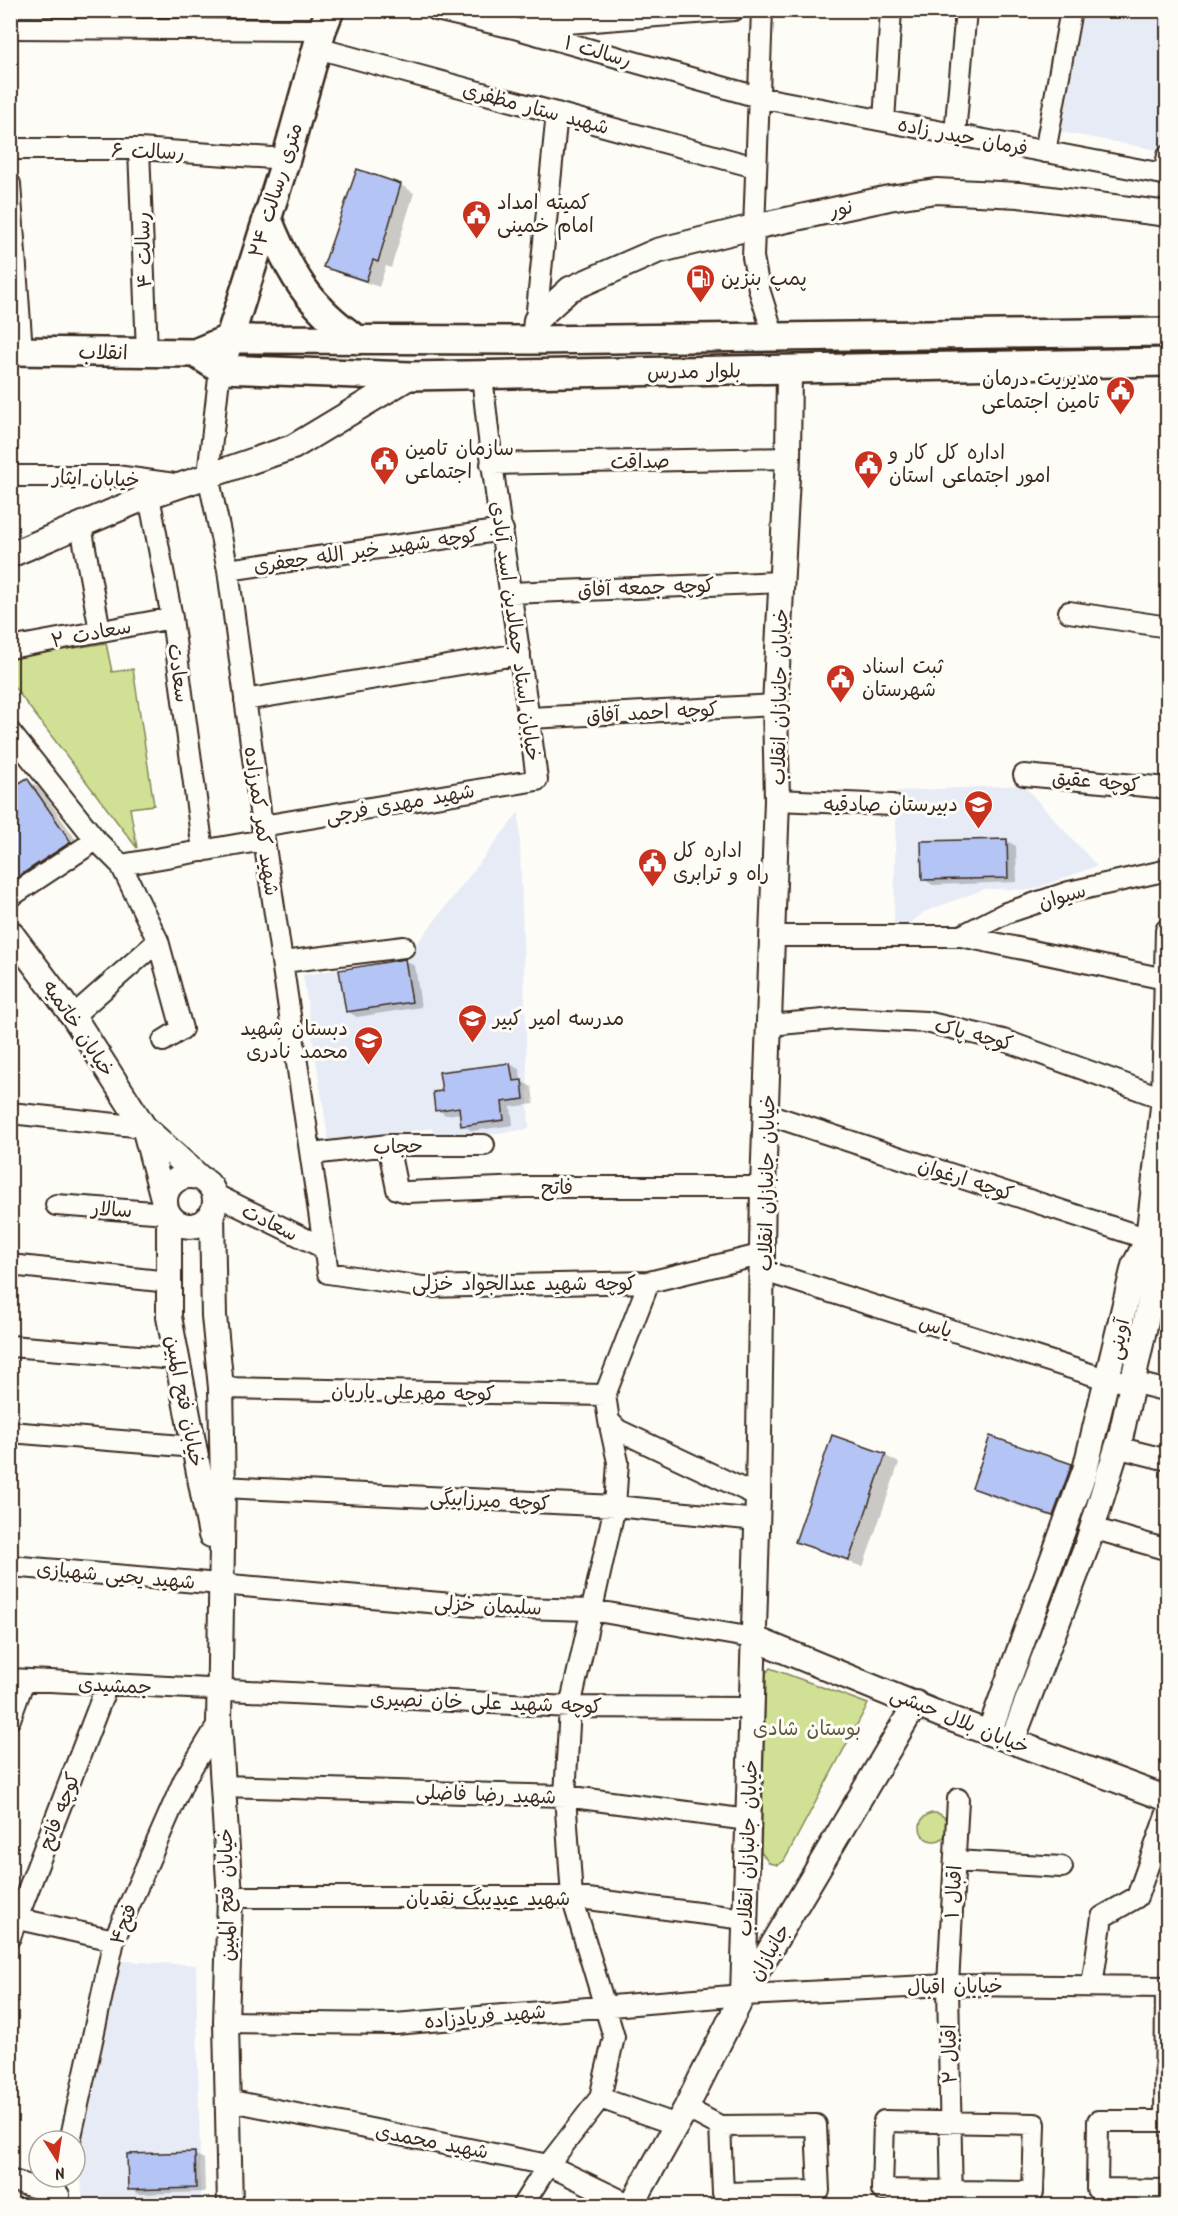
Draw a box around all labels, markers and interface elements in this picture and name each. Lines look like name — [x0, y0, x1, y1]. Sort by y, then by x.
street label: رسالت ۱ — [560, 28, 635, 78]
street label: شهید ستار مظفری — [459, 75, 612, 145]
street label: فرمان حیدر زاده — [895, 110, 1031, 166]
street label: ۲۴ متری رسالت — [241, 119, 313, 262]
street label: رسالت ۶ — [110, 136, 185, 170]
place label: کمیته امداد امام خمینی — [497, 188, 594, 243]
street label: نور — [826, 192, 856, 228]
public building icon: کمیته امداد امام خمینی — [460, 198, 492, 240]
street label: رسالت ۴ — [128, 211, 162, 289]
fuel station icon: پمپ بنزین — [684, 262, 716, 304]
place label: پمپ بنزین — [721, 264, 807, 296]
street label: انقلاب — [78, 338, 128, 370]
street label: بلوار مدرس — [647, 356, 741, 390]
place label: مدیریت درمان تامین اجتماعی — [981, 364, 1099, 419]
public building icon: مدیریت درمان تامین اجتماعی — [1104, 374, 1136, 416]
place label: سازمان تامین اجتماعی — [405, 434, 514, 489]
place label: اداره کل کار و امور اجتماعی استان — [887, 438, 1050, 493]
public building icon: سازمان تامین اجتماعی — [368, 444, 400, 486]
street label: صداقت — [610, 446, 670, 480]
public building icon: اداره کل کار و امور اجتماعی استان — [852, 448, 884, 490]
street label: خیابان ایثار — [50, 462, 140, 498]
street label: خیابان استاد جمالدین اسد آبادی — [480, 499, 548, 763]
street label: کوچه شهید خیر الله جعفری — [252, 520, 481, 584]
street label: کوچه جمعه آفاق — [577, 571, 715, 607]
street label: خیابان جانبازان انقلاب — [763, 608, 799, 786]
street label: سعادت ۲ — [49, 612, 134, 658]
street label: سعادت — [157, 642, 197, 705]
place label: ثبت اسناد شهرستان — [862, 652, 944, 707]
public building icon: ثبت اسناد شهرستان — [825, 662, 857, 704]
street label: کوچه احمد آفاق — [585, 695, 719, 733]
street label: شهید کمر کمرزاده — [234, 745, 286, 898]
street label: کوچه عقیق — [1051, 763, 1141, 803]
street label: شهید مهدی فرجی — [323, 776, 477, 834]
school or university icon: دبیرستان صادقیه — [963, 788, 995, 830]
place label: دبیرستان صادقیه — [824, 790, 958, 822]
place label: اداره کل راه و ترابری — [673, 836, 769, 891]
public building icon: اداره کل راه و ترابری — [636, 846, 668, 888]
street label: سیوان — [1035, 876, 1090, 920]
street label: خیابان خاتمیه — [33, 974, 122, 1084]
school or university icon: مدرسه امیر کبیر — [456, 1002, 488, 1044]
place label: مدرسه امیر کبیر — [491, 1004, 624, 1036]
street label: کوچه پاک — [931, 1011, 1016, 1061]
place label: دبستان شهید محمد نادری — [240, 1014, 348, 1069]
school or university icon: دبستان شهید محمد نادری — [353, 1024, 385, 1066]
street label: خیابان جانبازان انقلاب — [750, 1094, 786, 1272]
street label: حجاب — [373, 1131, 424, 1165]
street label: کوچه ارغوان — [913, 1150, 1017, 1211]
street label: فاتح — [541, 1173, 573, 1205]
street label: سالار — [89, 1193, 133, 1228]
street label: سعادت — [235, 1196, 303, 1251]
street label: کوچه شهید عبدالجواد خزلی — [412, 1269, 636, 1301]
street label: یاس — [914, 1307, 956, 1348]
street label: آوینی — [1100, 1315, 1140, 1363]
street label: خیابان فتح المبین — [155, 1333, 211, 1470]
street label: کوچه مهرعلی یاریان — [331, 1377, 495, 1411]
street label: کوچه میرزابیگی — [429, 1483, 551, 1521]
street label: شهید یحیی شهبازی — [35, 1554, 197, 1600]
street label: سلیمان خزلی — [433, 1588, 543, 1626]
street label: جمشیدی — [77, 1669, 153, 1705]
street label: خیابان بلال حبشی — [885, 1679, 1034, 1764]
street label: کوچه شهید علی خان نصیری — [369, 1684, 602, 1724]
park label: بوستان شادی — [753, 1714, 861, 1746]
street label: خیابان جانبازان انقلاب — [730, 1759, 768, 1937]
street label: کوچه فاتح — [31, 1768, 90, 1855]
street label: شهید رضا فاضلی — [415, 1778, 557, 1814]
street label: خیابان فتح المبین — [211, 1828, 245, 1962]
street label: اقبال ۱ — [938, 1865, 972, 1920]
street label: شهید عیدیبگ نقدیان — [406, 1884, 570, 1916]
street label: فتح۴ — [102, 1900, 147, 1950]
street label: جانبازان — [741, 1918, 800, 1988]
street label: خیابان اقبال — [907, 1971, 1003, 2005]
street label: شهید فریادزاده — [423, 1997, 548, 2039]
street label: اقبال ۲ — [934, 2024, 968, 2084]
street label: شهید محمدی — [372, 2116, 491, 2170]
north arrow — [27, 2129, 87, 2189]
text: N — [52, 2159, 67, 2185]

